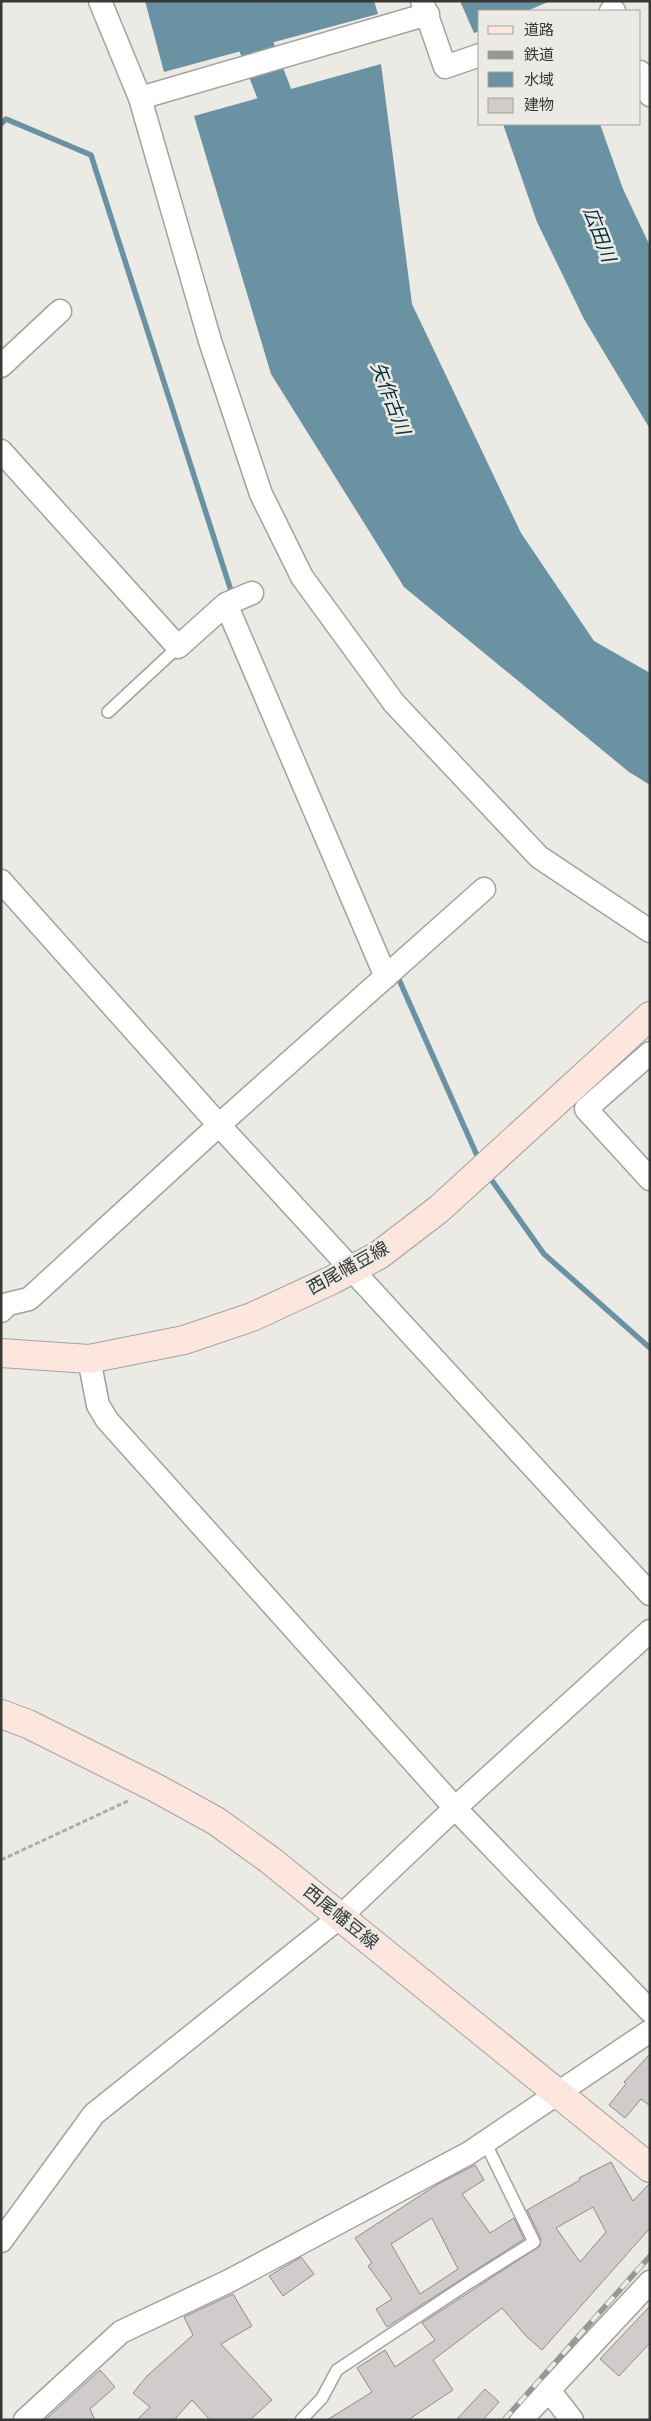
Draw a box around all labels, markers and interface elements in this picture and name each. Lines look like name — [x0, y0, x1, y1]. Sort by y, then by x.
legend — [478, 10, 641, 125]
text: 道路 — [524, 21, 554, 39]
text: 鉄道 — [524, 46, 554, 64]
text: 水域 — [524, 71, 554, 89]
text: 建物 — [524, 96, 554, 114]
water label: 広田川 — [579, 203, 621, 267]
water label: 矢作古川 — [366, 359, 416, 440]
street label: 西尾幡豆線 — [303, 1237, 393, 1299]
street label: 西尾幡豆線 — [299, 1880, 383, 1954]

